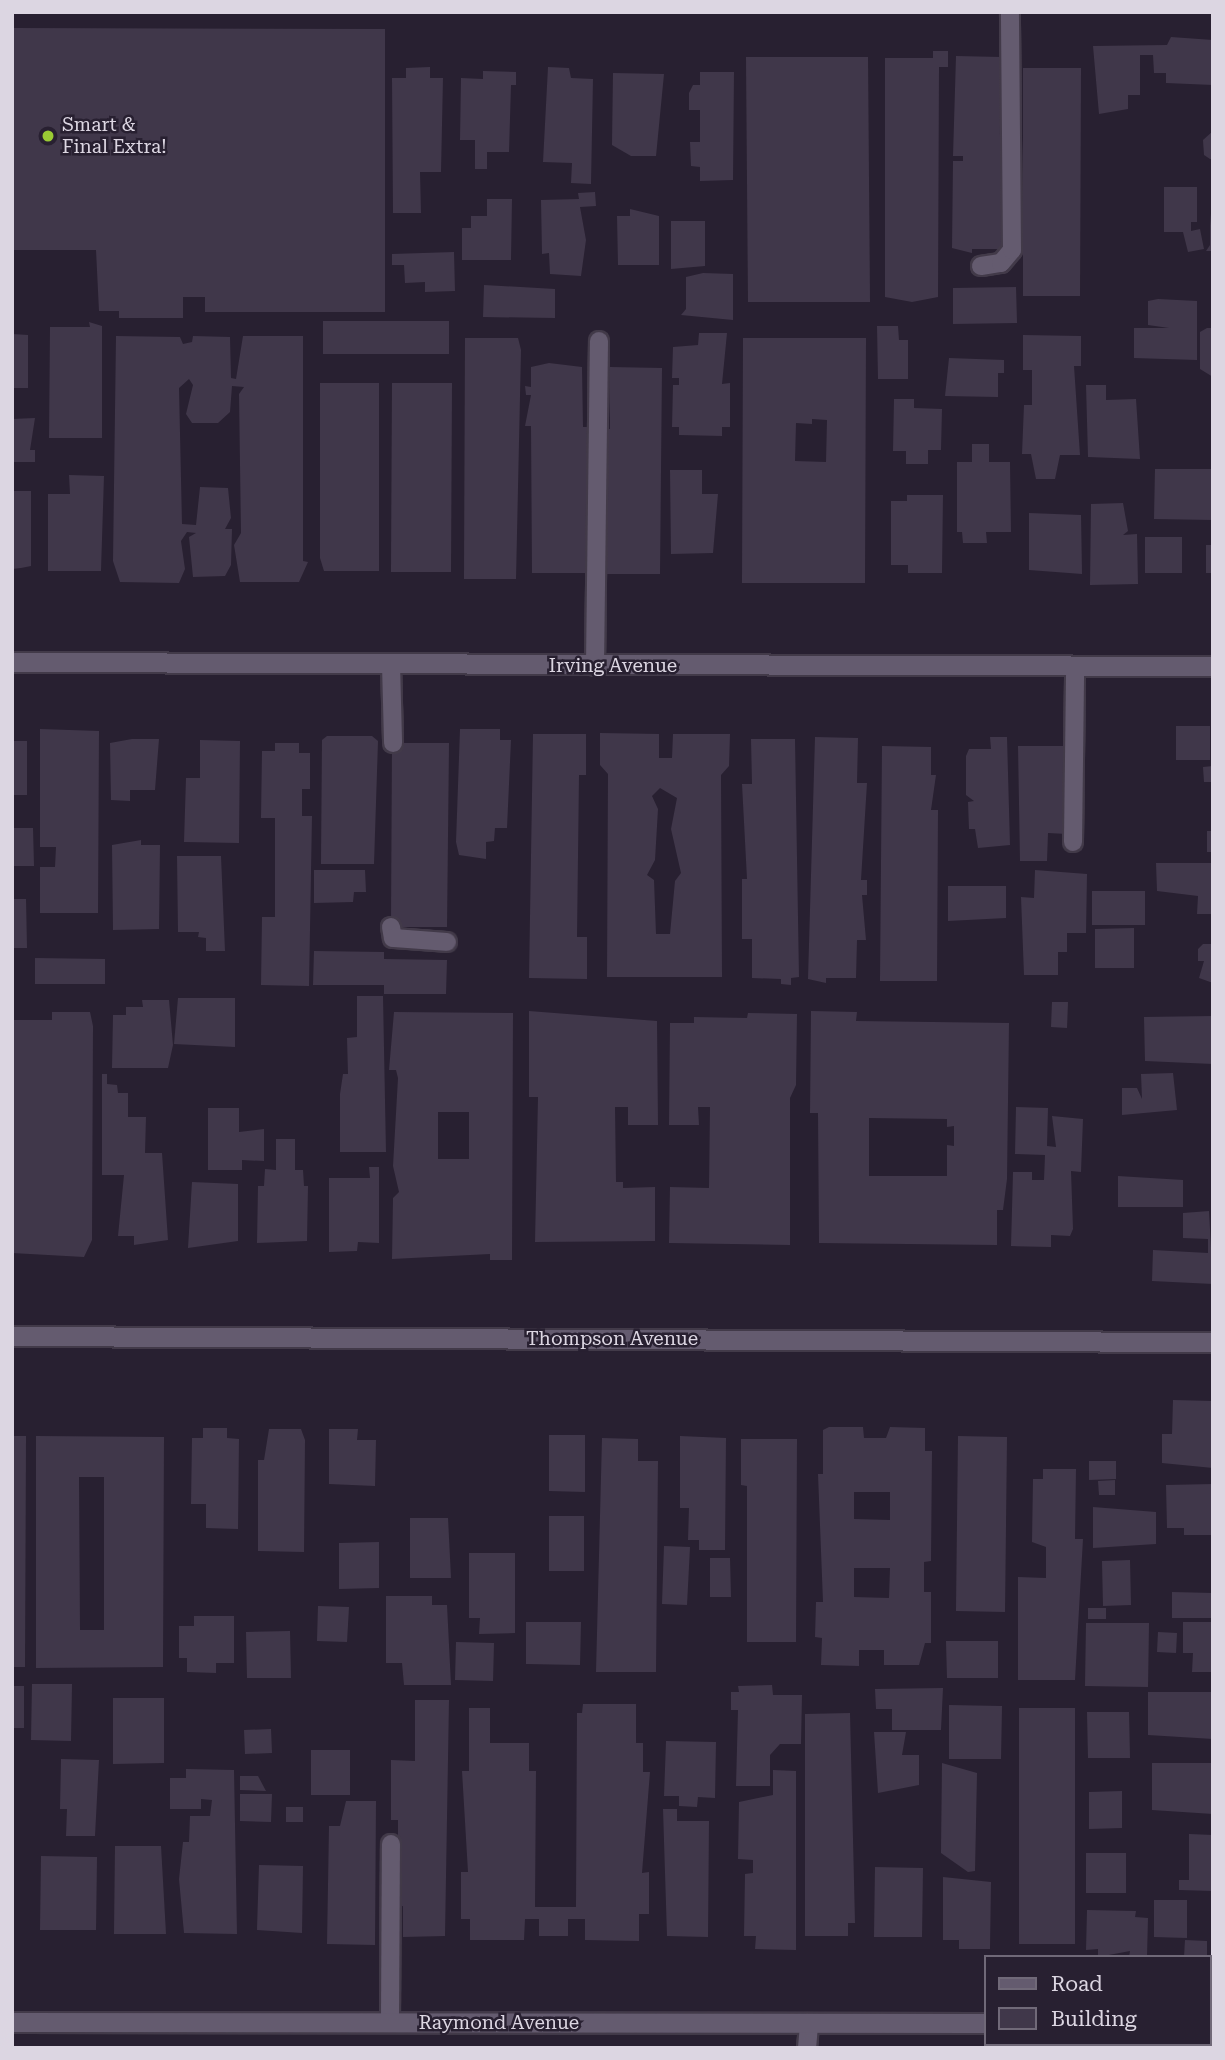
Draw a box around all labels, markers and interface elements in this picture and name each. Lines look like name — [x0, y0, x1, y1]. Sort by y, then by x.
place label: Smart & Final Extra! — [62, 114, 167, 158]
marker: Smart & Final Extra! — [40, 128, 56, 144]
street label: Irving Avenue — [549, 655, 677, 677]
street label: Thompson Avenue — [526, 1328, 698, 1350]
legend — [984, 1955, 1211, 2046]
text: Road — [1051, 1972, 1103, 1996]
text: Building — [1051, 2007, 1137, 2031]
street label: Raymond Avenue — [419, 2012, 579, 2034]

